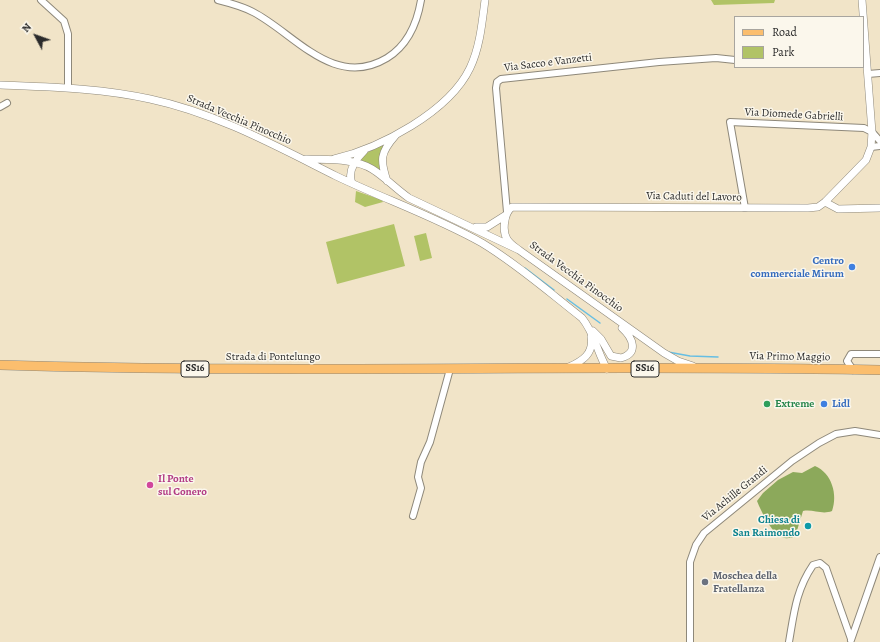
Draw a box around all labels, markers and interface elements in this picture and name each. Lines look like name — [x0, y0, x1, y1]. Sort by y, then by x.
north arrow — [16, 16, 56, 56]
legend — [734, 16, 864, 68]
text: N — [18, 20, 35, 36]
text: Road — [772, 24, 797, 40]
text: Park — [772, 44, 795, 60]
street label: Via Sacco e Vanzetti — [503, 51, 593, 75]
street label: Strada Vecchia Pinocchio — [185, 92, 293, 148]
street label: Via Diomede Gabrielli — [744, 106, 844, 124]
street label: Via Caduti del Lavoro — [646, 190, 742, 204]
street label: Strada Vecchia Pinocchio — [527, 239, 625, 315]
place label: Centro commerciale Mirum — [751, 254, 844, 280]
marker: Centro commerciale Mirum — [847, 262, 857, 272]
street label: Strada di Pontelungo — [226, 350, 320, 364]
street label: Via Primo Maggio — [750, 350, 830, 364]
road number: SS16 — [181, 361, 209, 377]
road number: SS16 — [631, 361, 659, 377]
place label: Extreme — [775, 397, 814, 411]
place label: Lidl — [832, 397, 850, 411]
marker: Extreme — [762, 399, 772, 409]
marker: Lidl — [819, 399, 829, 409]
street label: Via Achille Grandi — [700, 464, 770, 524]
place label: Il Ponte sul Conero — [158, 472, 207, 498]
marker: Il Ponte sul Conero — [145, 480, 155, 490]
place label: Chiesa di San Raimondo — [733, 513, 800, 539]
marker: Chiesa di San Raimondo — [803, 521, 813, 531]
place label: Moschea della Fratellanza — [713, 569, 777, 595]
marker: Moschea della Fratellanza — [700, 577, 710, 587]

